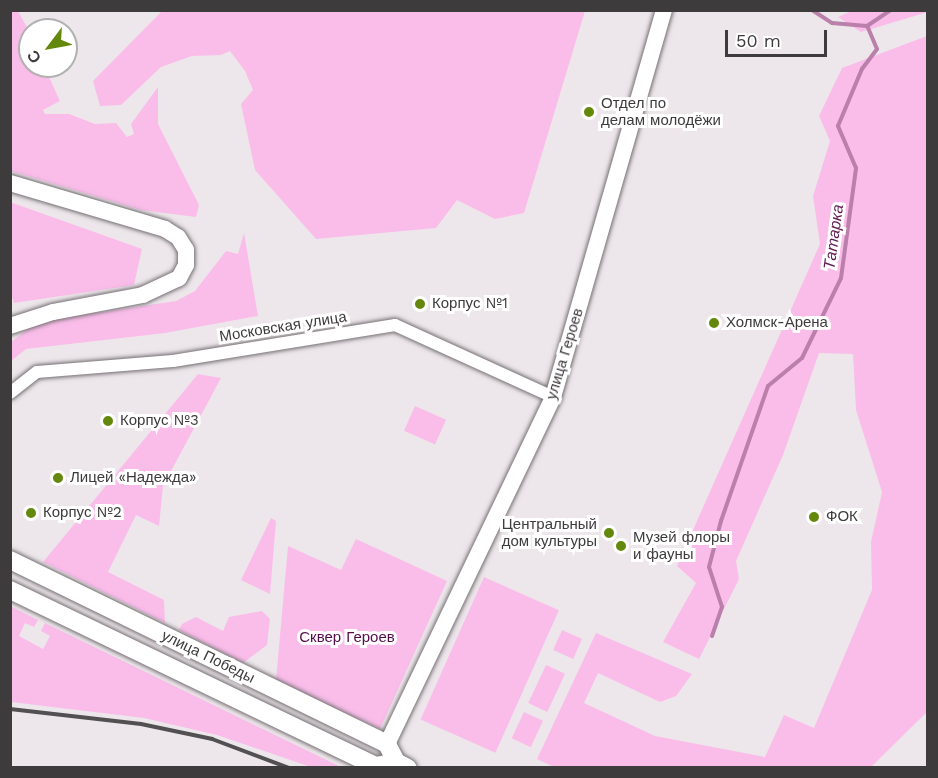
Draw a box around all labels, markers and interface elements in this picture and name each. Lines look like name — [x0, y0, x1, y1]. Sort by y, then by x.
north arrow — [18, 18, 78, 78]
scale bar — [728, 18, 830, 56]
text: 50 m — [736, 30, 781, 51]
text: С — [23, 47, 45, 67]
place label: Отдел по делам молодёжи — [601, 94, 721, 129]
marker: Отдел по делам молодёжи — [582, 105, 596, 119]
water label: Татарка — [820, 203, 848, 271]
place label: Корпус №1 — [432, 295, 508, 313]
marker: Корпус №1 — [413, 297, 427, 311]
street label: улица Героев — [543, 306, 587, 402]
street label: Московская улица — [218, 308, 348, 346]
place label: Холмск-Арена — [726, 314, 828, 332]
marker: Холмск-Арена — [707, 316, 721, 330]
place label: Корпус №3 — [120, 412, 199, 430]
marker: Корпус №3 — [101, 414, 115, 428]
place label: Лицей «Надежда» — [70, 469, 197, 487]
marker: Лицей «Надежда» — [51, 471, 65, 485]
place label: Корпус №2 — [43, 504, 122, 522]
marker: Корпус №2 — [24, 506, 38, 520]
place label: ФОК — [826, 508, 858, 526]
marker: ФОК — [807, 510, 821, 524]
place label: Центральный дом культуры — [502, 515, 597, 550]
marker: Центральный дом культуры — [602, 526, 616, 540]
place label: Музей флоры и фауны — [633, 528, 730, 563]
marker: Музей флоры и фауны — [614, 539, 628, 553]
street label: улица Победы — [158, 627, 258, 687]
park label: Сквер Героев — [299, 629, 395, 647]

